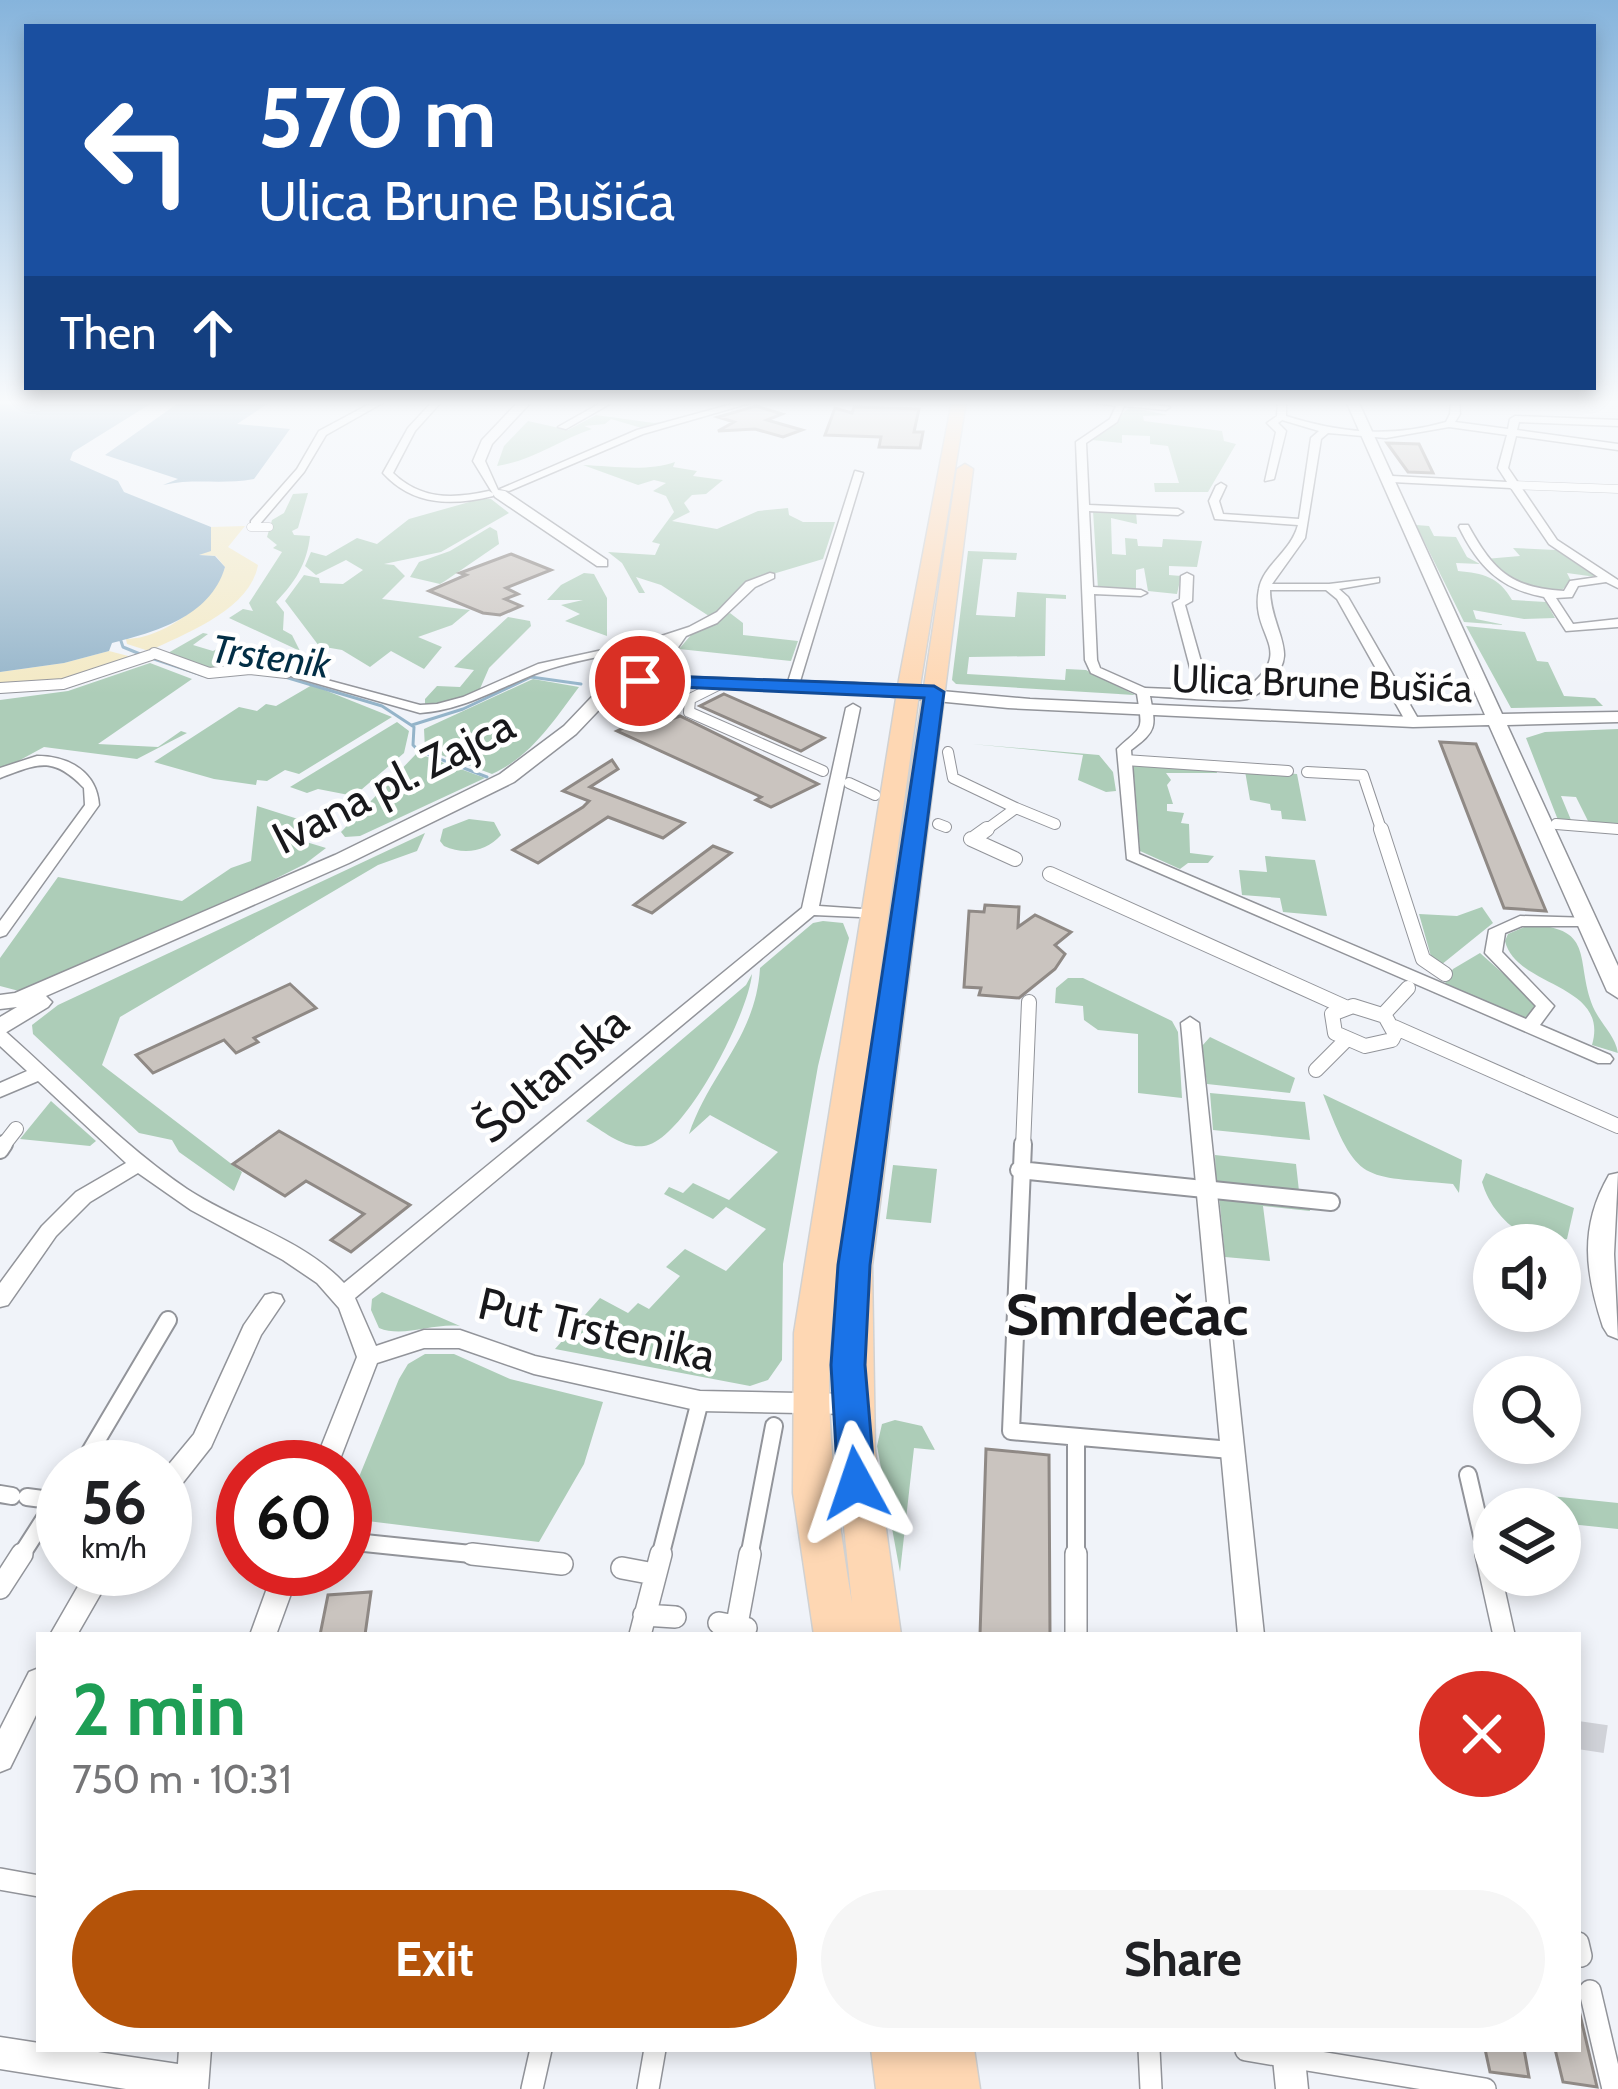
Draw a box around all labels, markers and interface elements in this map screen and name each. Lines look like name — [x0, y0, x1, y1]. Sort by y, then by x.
text: 570 m — [258, 66, 496, 168]
icon: left — [60, 72, 216, 228]
text: Ulica Brune Bušića — [258, 168, 675, 234]
icon: ahead — [180, 300, 246, 366]
text: Then — [60, 306, 156, 360]
water label: Trstenik — [209, 624, 335, 688]
pin — [589, 630, 691, 732]
icon: arrive — [607, 648, 673, 714]
street label: Ulica Brune Bušića — [1171, 654, 1474, 712]
street label: Ivana pl. Zajca — [263, 697, 523, 865]
street label: Šoltanska — [463, 994, 639, 1154]
map controls — [1473, 1224, 1581, 1596]
button: sound — [1473, 1224, 1581, 1332]
street label: Put Trstenika — [473, 1276, 721, 1383]
district label: Smrdečac — [1006, 1280, 1248, 1349]
button: search — [1473, 1356, 1581, 1464]
position arrow — [793, 1420, 919, 1546]
speed limit sign: 60 — [216, 1440, 372, 1596]
text: 56 — [81, 1466, 147, 1539]
button: layers — [1473, 1488, 1581, 1596]
text: km/h — [81, 1529, 147, 1566]
text: 2 min — [72, 1666, 246, 1753]
button: close — [1419, 1671, 1545, 1797]
text: 750 m · 10:31 — [72, 1755, 292, 1803]
button: Exit — [72, 1890, 797, 2028]
button: Share — [821, 1890, 1545, 2028]

